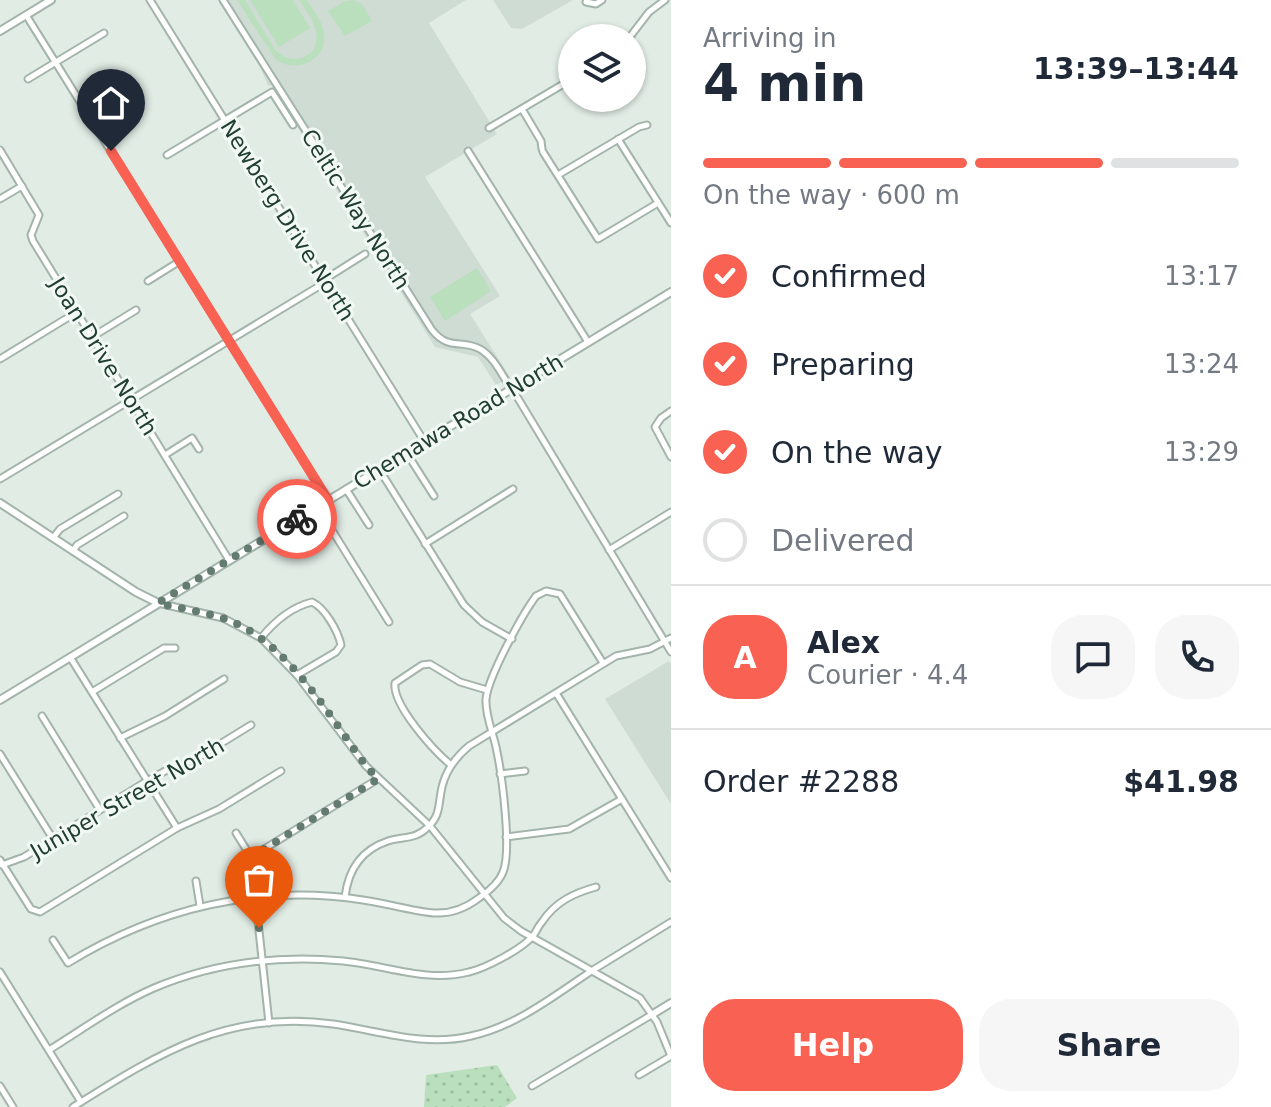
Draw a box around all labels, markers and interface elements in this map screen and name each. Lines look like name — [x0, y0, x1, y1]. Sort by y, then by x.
text: Arriving in — [703, 23, 837, 53]
map controls — [558, 24, 646, 112]
button: layers — [558, 24, 646, 112]
text: 13:39–13:44 — [1033, 51, 1239, 86]
text: 4 min — [703, 53, 866, 113]
pin — [77, 69, 145, 151]
icon: home — [89, 81, 133, 125]
street label: Newberg Drive North — [215, 115, 360, 325]
street label: Celtic Way North — [296, 125, 415, 294]
text: On the way · 600 m — [703, 180, 960, 210]
icon: check — [703, 254, 747, 298]
text: Confirmed — [771, 259, 927, 294]
text: 13:17 — [1164, 261, 1239, 291]
street label: Joan Drive North — [44, 271, 162, 440]
icon: check — [703, 342, 747, 386]
text: Preparing — [771, 347, 915, 382]
street label: Chemawa Road North — [349, 349, 568, 494]
text: 13:24 — [1164, 349, 1239, 379]
icon: check — [703, 430, 747, 474]
text: On the way — [771, 435, 943, 470]
text: 13:29 — [1164, 437, 1239, 467]
courier — [257, 479, 337, 559]
icon: bike — [275, 497, 319, 541]
text: Delivered — [771, 523, 915, 558]
button: chat — [1051, 615, 1135, 699]
button: phone — [1155, 615, 1239, 699]
text: Alex — [807, 625, 880, 660]
text: A — [733, 640, 757, 675]
text: Courier · 4.4 — [807, 660, 968, 690]
street label: Juniper Street North — [24, 733, 229, 865]
text: Order #2288 — [703, 764, 899, 799]
text: $41.98 — [1123, 764, 1239, 799]
pin — [225, 846, 293, 928]
icon: bag — [237, 858, 281, 902]
button: Help — [703, 999, 963, 1091]
button: Share — [979, 999, 1239, 1091]

